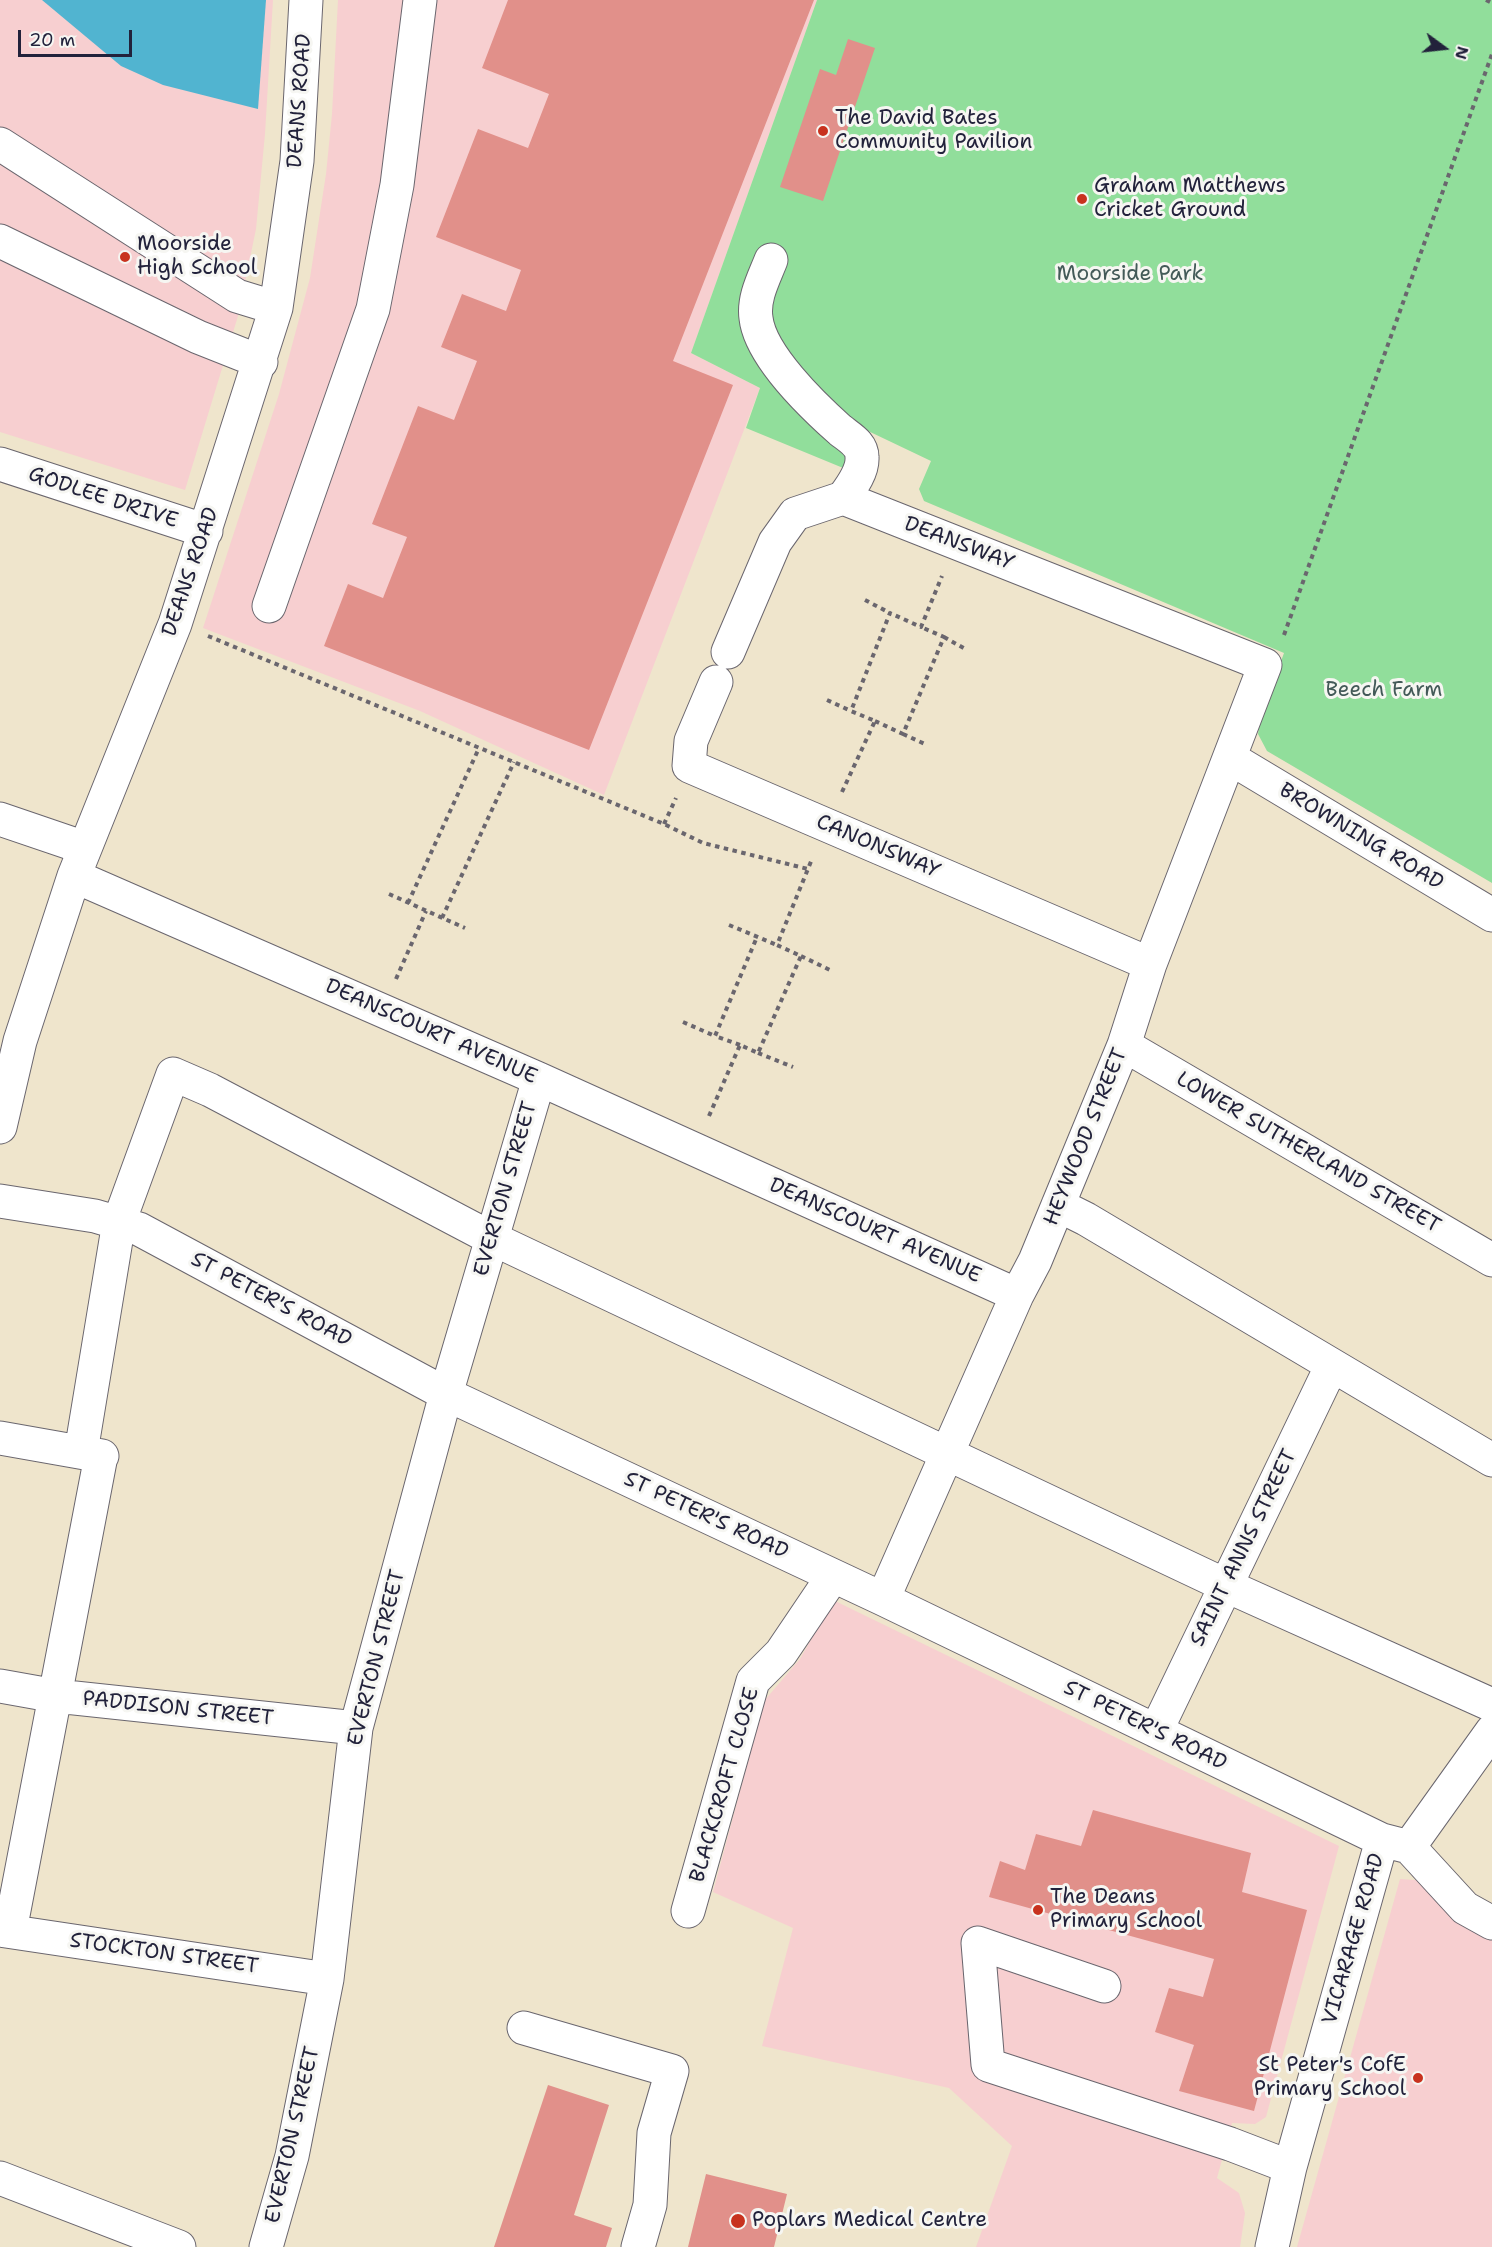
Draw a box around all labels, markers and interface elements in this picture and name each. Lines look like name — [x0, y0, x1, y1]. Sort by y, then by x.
scale bar — [21, 18, 135, 56]
north arrow — [1414, 18, 1474, 78]
text: 20 m — [29, 28, 75, 52]
street label: DEANS ROAD — [283, 33, 317, 169]
text: N — [1450, 44, 1474, 62]
place label: The David Bates Community Pavilion — [835, 106, 1032, 156]
marker: The David Bates Community Pavilion — [816, 124, 830, 138]
place label: Graham Matthews Cricket Ground — [1094, 174, 1286, 224]
marker: Graham Matthews Cricket Ground — [1075, 192, 1089, 206]
place label: Moorside High School — [137, 232, 257, 282]
marker: Moorside High School — [118, 250, 132, 264]
park label: Moorside Park — [1056, 262, 1204, 288]
street label: GODLEE DRIVE — [25, 462, 181, 534]
street label: DEANS ROAD — [157, 504, 225, 640]
street label: DEANSWAY — [901, 512, 1017, 576]
park label: Beech Farm — [1326, 678, 1442, 704]
street label: BROWNING ROAD — [1274, 778, 1448, 896]
street label: CANONSWAY — [812, 810, 944, 884]
street label: DEANSCOURT AVENUE — [321, 974, 541, 1090]
street label: HEYWOOD STREET — [1039, 1045, 1133, 1229]
street label: LOWER SUTHERLAND STREET — [1171, 1067, 1445, 1239]
street label: EVERTON STREET — [469, 1099, 543, 1279]
street label: DEANSCOURT AVENUE — [765, 1173, 985, 1289]
street label: ST PETER'S ROAD — [186, 1247, 356, 1353]
street label: SAINT ANNS STREET — [1185, 1445, 1303, 1651]
street label: ST PETER'S ROAD — [620, 1467, 792, 1565]
street label: EVERTON STREET — [343, 1567, 411, 1749]
street label: ST PETER'S ROAD — [1059, 1676, 1231, 1776]
street label: BLACKCROFT CLOSE — [685, 1685, 765, 1885]
street label: PADDISON STREET — [81, 1686, 275, 1732]
street label: VICARAGE ROAD — [1318, 1851, 1390, 2027]
place label: The Deans Primary School — [1050, 1885, 1202, 1935]
marker: The Deans Primary School — [1031, 1903, 1045, 1917]
street label: STOCKTON STREET — [68, 1928, 260, 1980]
street label: EVERTON STREET — [260, 2044, 326, 2226]
place label: St Peter's CofE Primary School — [1254, 2053, 1406, 2103]
marker: St Peter's CofE Primary School — [1411, 2071, 1425, 2085]
place label: Poplars Medical Centre — [752, 2208, 987, 2234]
marker: Poplars Medical Centre — [729, 2212, 747, 2230]

